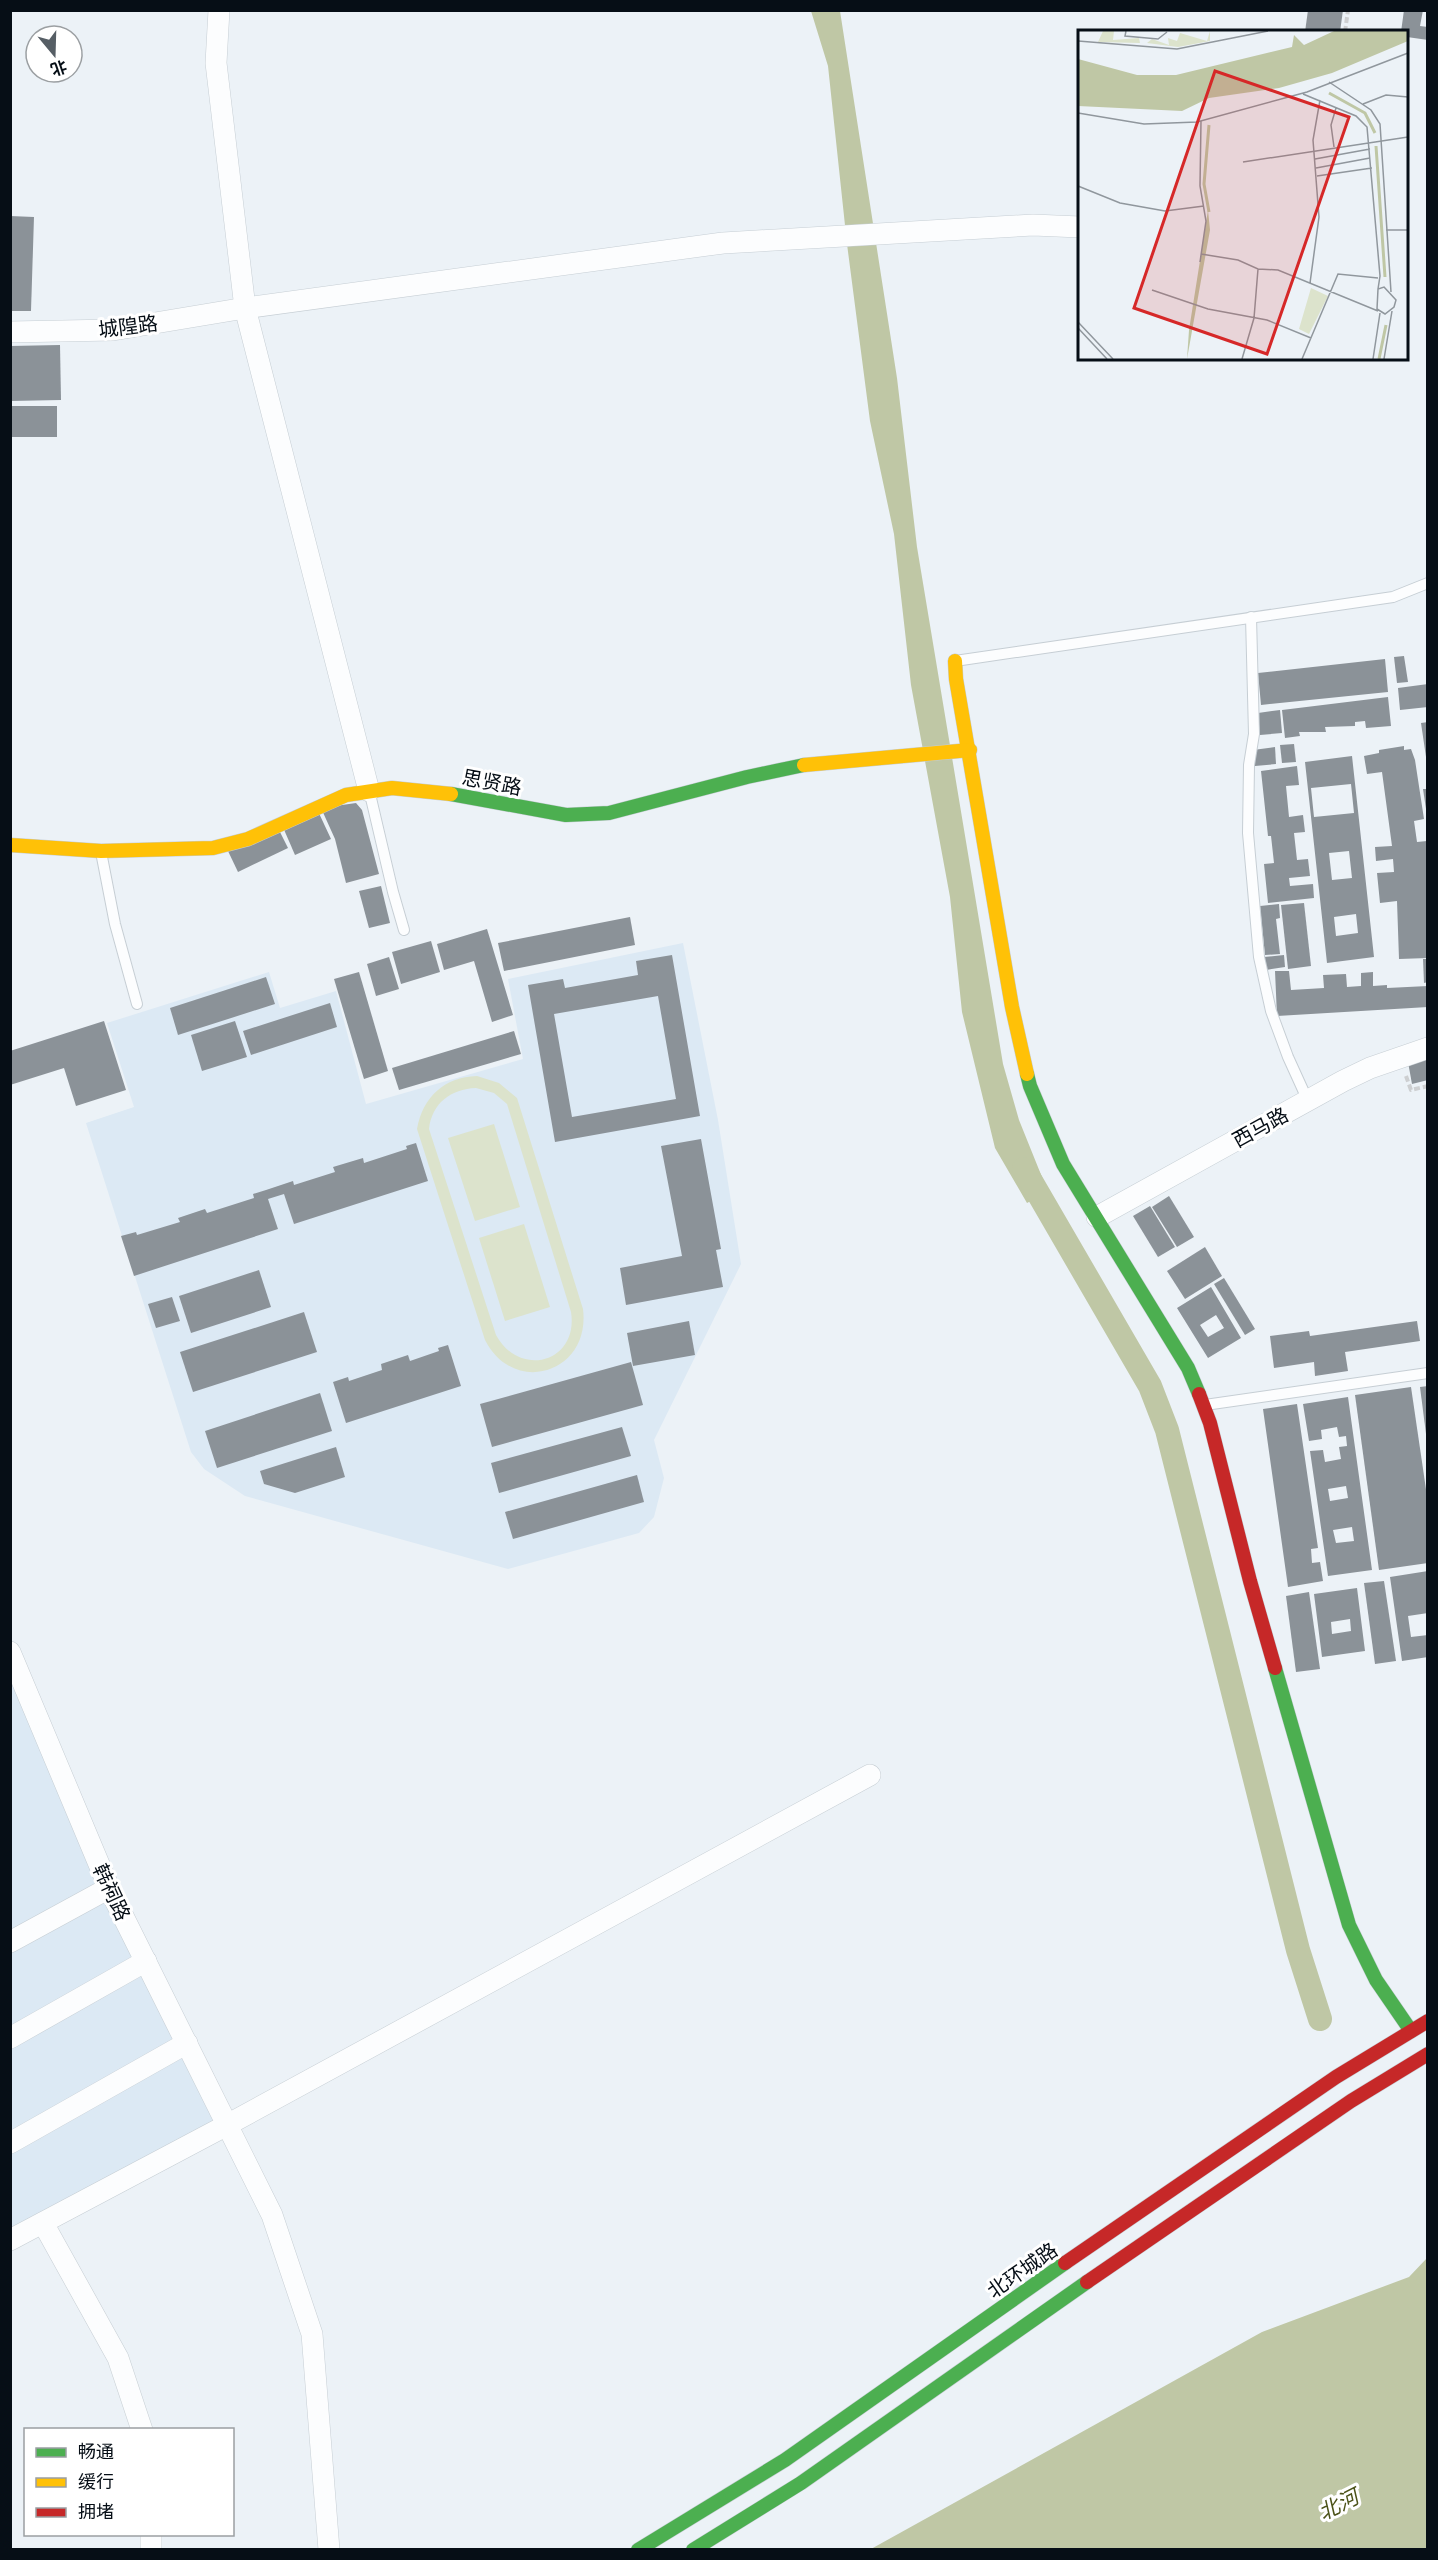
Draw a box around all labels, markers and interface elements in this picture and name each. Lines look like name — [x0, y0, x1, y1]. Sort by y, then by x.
north arrow — [24, 24, 84, 84]
inset map — [1078, 30, 1408, 360]
text: 北 — [48, 55, 70, 81]
street label: 城隍路 — [97, 309, 159, 343]
street label: 思贤路 — [460, 763, 524, 801]
street label: 西马路 — [1227, 1101, 1293, 1153]
street label: 韩祠路 — [87, 1859, 137, 1925]
street label: 北环城路 — [981, 2236, 1063, 2304]
legend — [24, 2428, 234, 2536]
text: 畅通 — [78, 2439, 114, 2463]
text: 缓行 — [78, 2469, 114, 2493]
water label: 北河 — [1313, 2480, 1367, 2526]
text: 拥堵 — [78, 2499, 114, 2523]

